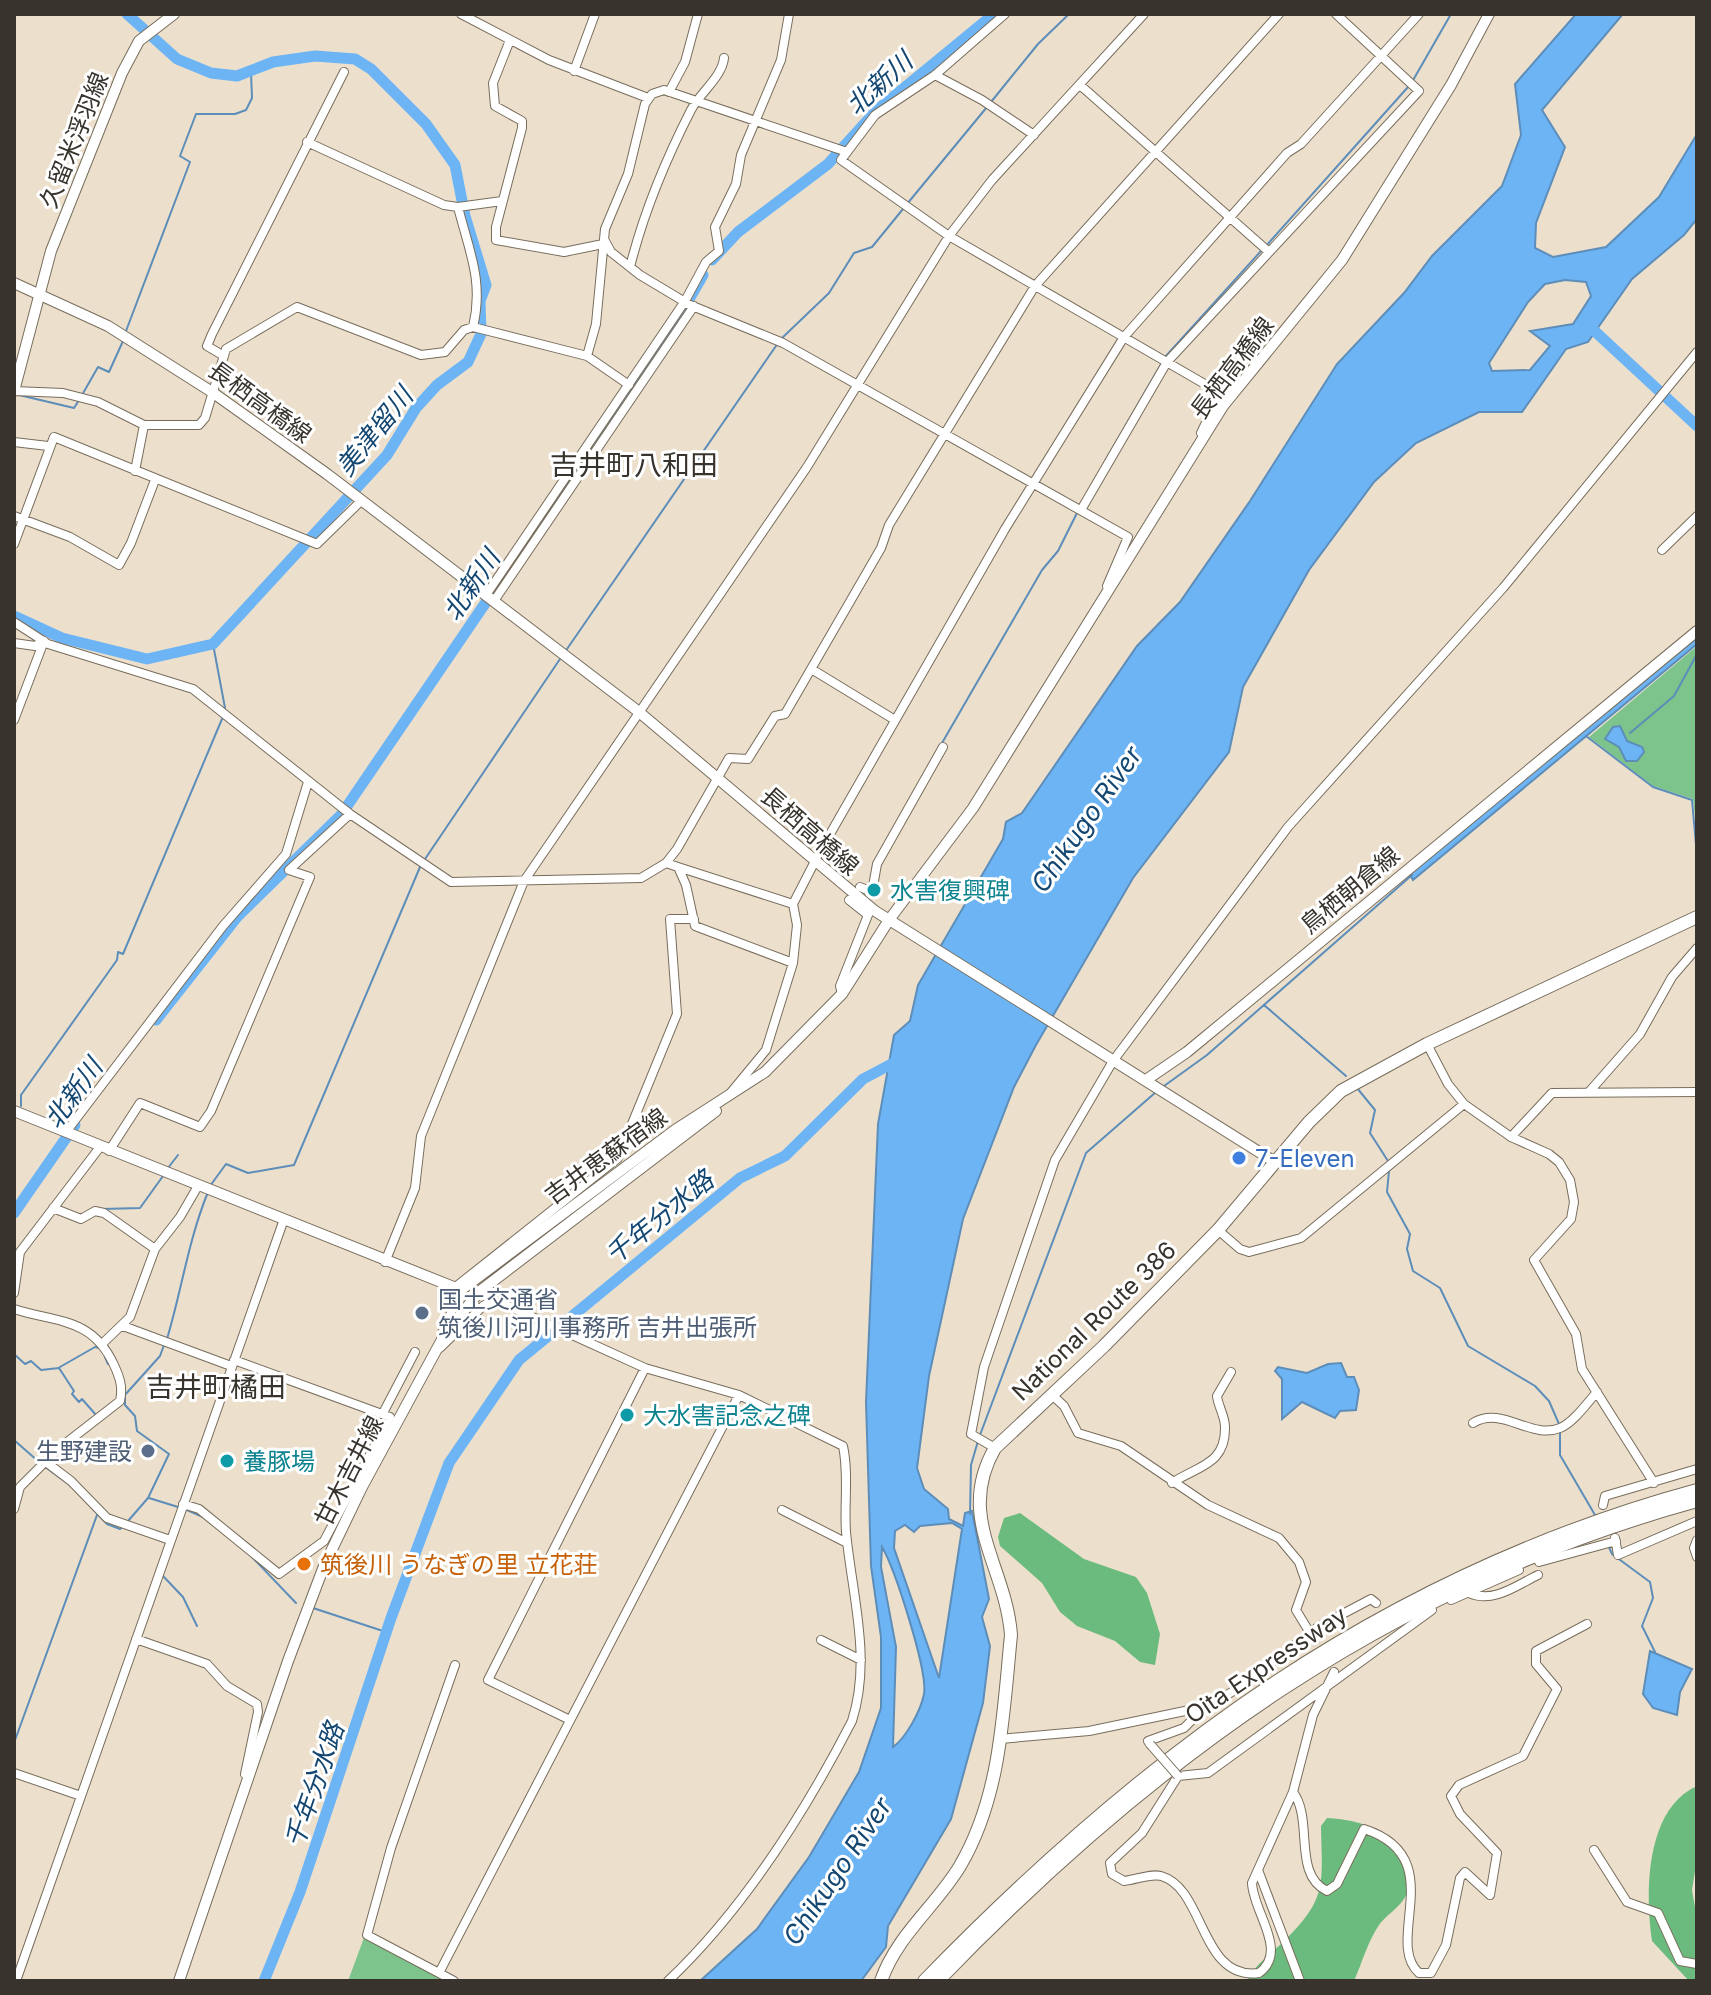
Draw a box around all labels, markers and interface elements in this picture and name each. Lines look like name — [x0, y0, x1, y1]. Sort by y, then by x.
water label: 北新川 — [840, 43, 921, 121]
street label: 久留米浮羽線 — [34, 68, 114, 212]
street label: 長栖高橋線 — [1184, 311, 1280, 425]
street label: 長栖高橋線 — [203, 355, 317, 449]
water label: 美津留川 — [329, 379, 421, 481]
district label: 吉井町八和田 — [550, 448, 718, 482]
water label: 北新川 — [436, 542, 507, 626]
water label: Chikugo River — [1024, 739, 1148, 898]
street label: 長栖高橋線 — [755, 781, 865, 881]
street label: 鳥栖朝倉線 — [1295, 840, 1405, 940]
place label: 水害復興碑 — [890, 876, 1010, 905]
marker: 水害復興碑 — [865, 881, 883, 899]
water label: 北新川 — [38, 1050, 110, 1134]
street label: 吉井恵蘇宿線 — [539, 1102, 673, 1210]
place label: 7-Eleven — [1255, 1144, 1355, 1173]
marker: 7-Eleven — [1230, 1149, 1248, 1167]
water label: 千年分水路 — [599, 1163, 721, 1270]
street label: National Route 386 — [1006, 1235, 1182, 1407]
place label: 国土交通省 筑後川河川事務所 吉井出張所 — [438, 1285, 757, 1342]
marker: 国土交通省 筑後川河川事務所 吉井出張所 — [413, 1304, 431, 1322]
district label: 吉井町橘田 — [146, 1370, 286, 1404]
place label: 大水害記念之碑 — [643, 1401, 811, 1430]
marker: 大水害記念之碑 — [618, 1406, 636, 1424]
street label: 甘木吉井線 — [309, 1411, 389, 1531]
place label: 生野建設 — [36, 1437, 132, 1466]
marker: 生野建設 — [139, 1442, 157, 1460]
place label: 養豚場 — [243, 1447, 315, 1476]
marker: 養豚場 — [218, 1452, 236, 1470]
place label: 筑後川 うなぎの里 立花荘 — [320, 1550, 598, 1579]
marker: 筑後川 うなぎの里 立花荘 — [295, 1555, 313, 1573]
street label: Oita Expressway — [1180, 1600, 1352, 1730]
water label: 千年分水路 — [278, 1717, 350, 1852]
water label: Chikugo River — [776, 1790, 898, 1951]

